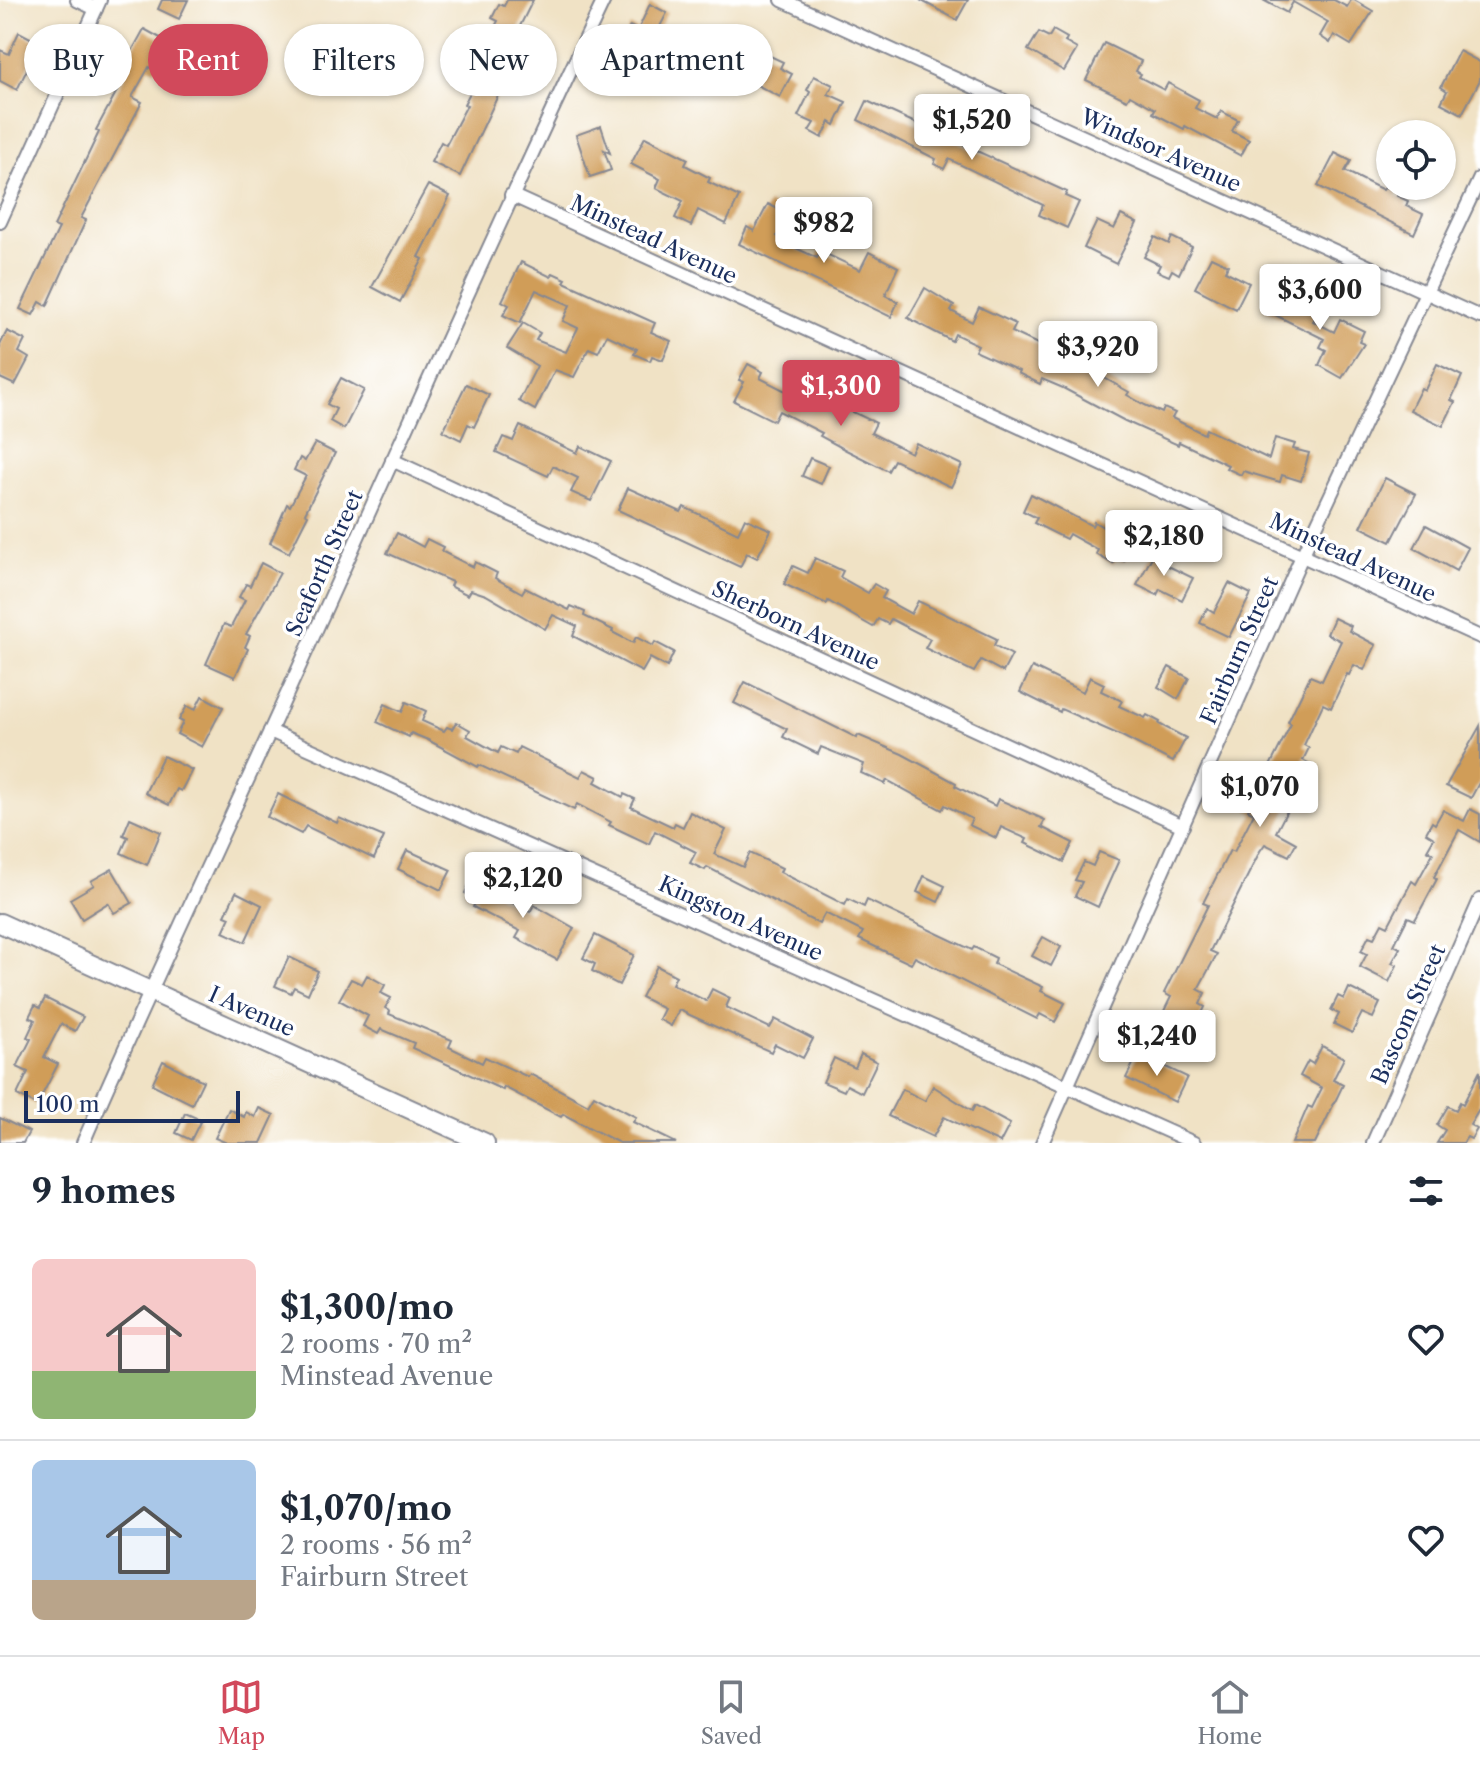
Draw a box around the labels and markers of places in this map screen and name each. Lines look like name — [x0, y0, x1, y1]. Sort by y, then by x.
pin: $1,520 — [907, 94, 1037, 162]
pin: $982 — [777, 197, 871, 265]
pin: $3,600 — [1255, 264, 1385, 332]
pin: $3,920 — [1033, 321, 1163, 389]
pin: $1,300 — [776, 360, 906, 428]
pin: $2,180 — [1099, 510, 1229, 578]
pin: $1,070 — [1195, 761, 1325, 829]
pin: $2,120 — [458, 852, 588, 920]
pin: $1,240 — [1092, 1010, 1222, 1078]

